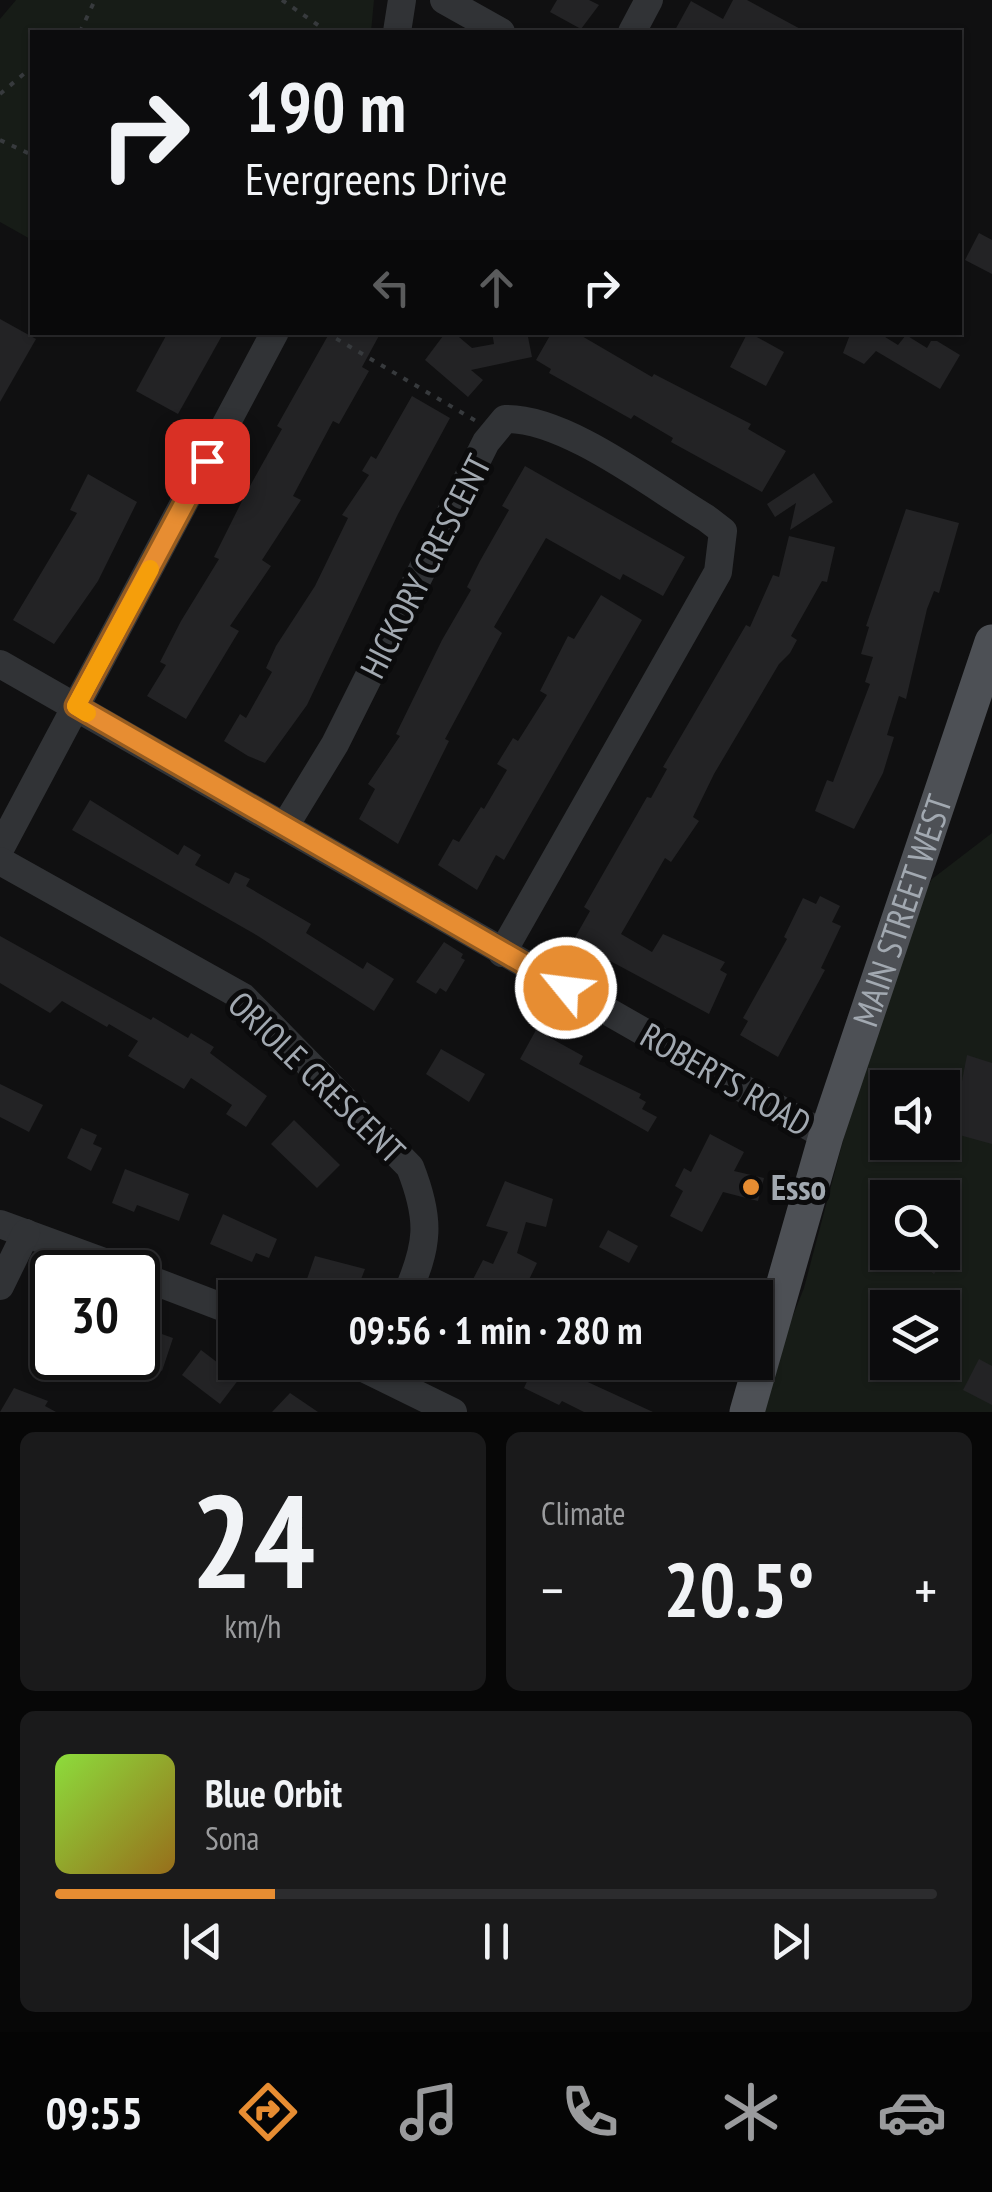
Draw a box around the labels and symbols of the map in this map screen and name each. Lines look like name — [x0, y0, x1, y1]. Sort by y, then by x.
pin — [165, 419, 250, 504]
street label: HICKORY CRESCENT — [349, 446, 501, 686]
street label: MAIN STREET WEST — [842, 788, 962, 1032]
position arrow — [514, 936, 618, 1040]
street label: ORIOLE CRESCENT — [219, 981, 415, 1173]
street label: ROBERTS ROAD — [633, 1012, 819, 1146]
place label: Esso — [771, 1164, 826, 1210]
marker: Esso — [740, 1176, 762, 1198]
speed limit sign: 30 — [30, 1250, 160, 1380]

